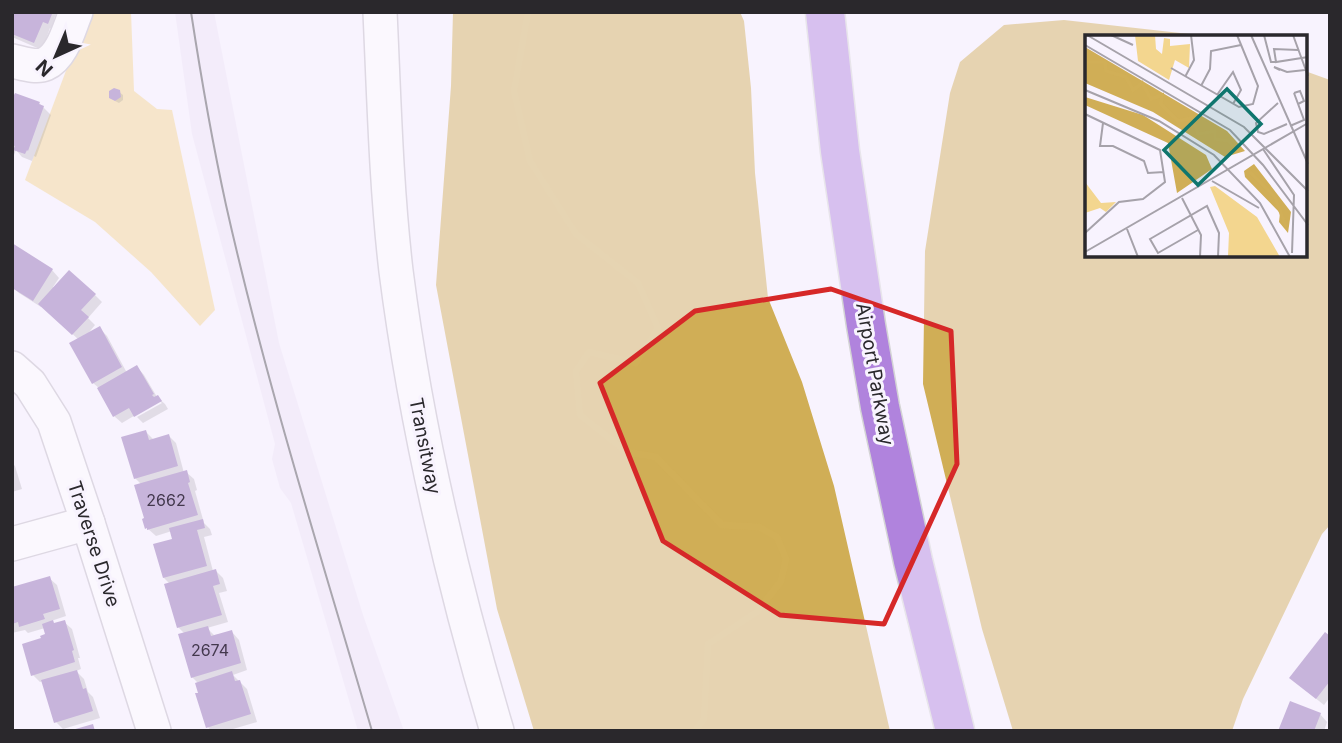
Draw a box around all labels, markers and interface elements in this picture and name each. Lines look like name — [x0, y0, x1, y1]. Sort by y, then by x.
north arrow — [21, 21, 91, 91]
inset map — [1085, 35, 1307, 257]
text: N — [31, 55, 58, 81]
street label: Airport Parkway — [851, 301, 899, 448]
street label: Transitway — [404, 396, 446, 497]
street label: Traverse Drive — [63, 478, 125, 610]
house number: 2662 — [146, 490, 186, 510]
house number: 2674 — [191, 640, 229, 660]

